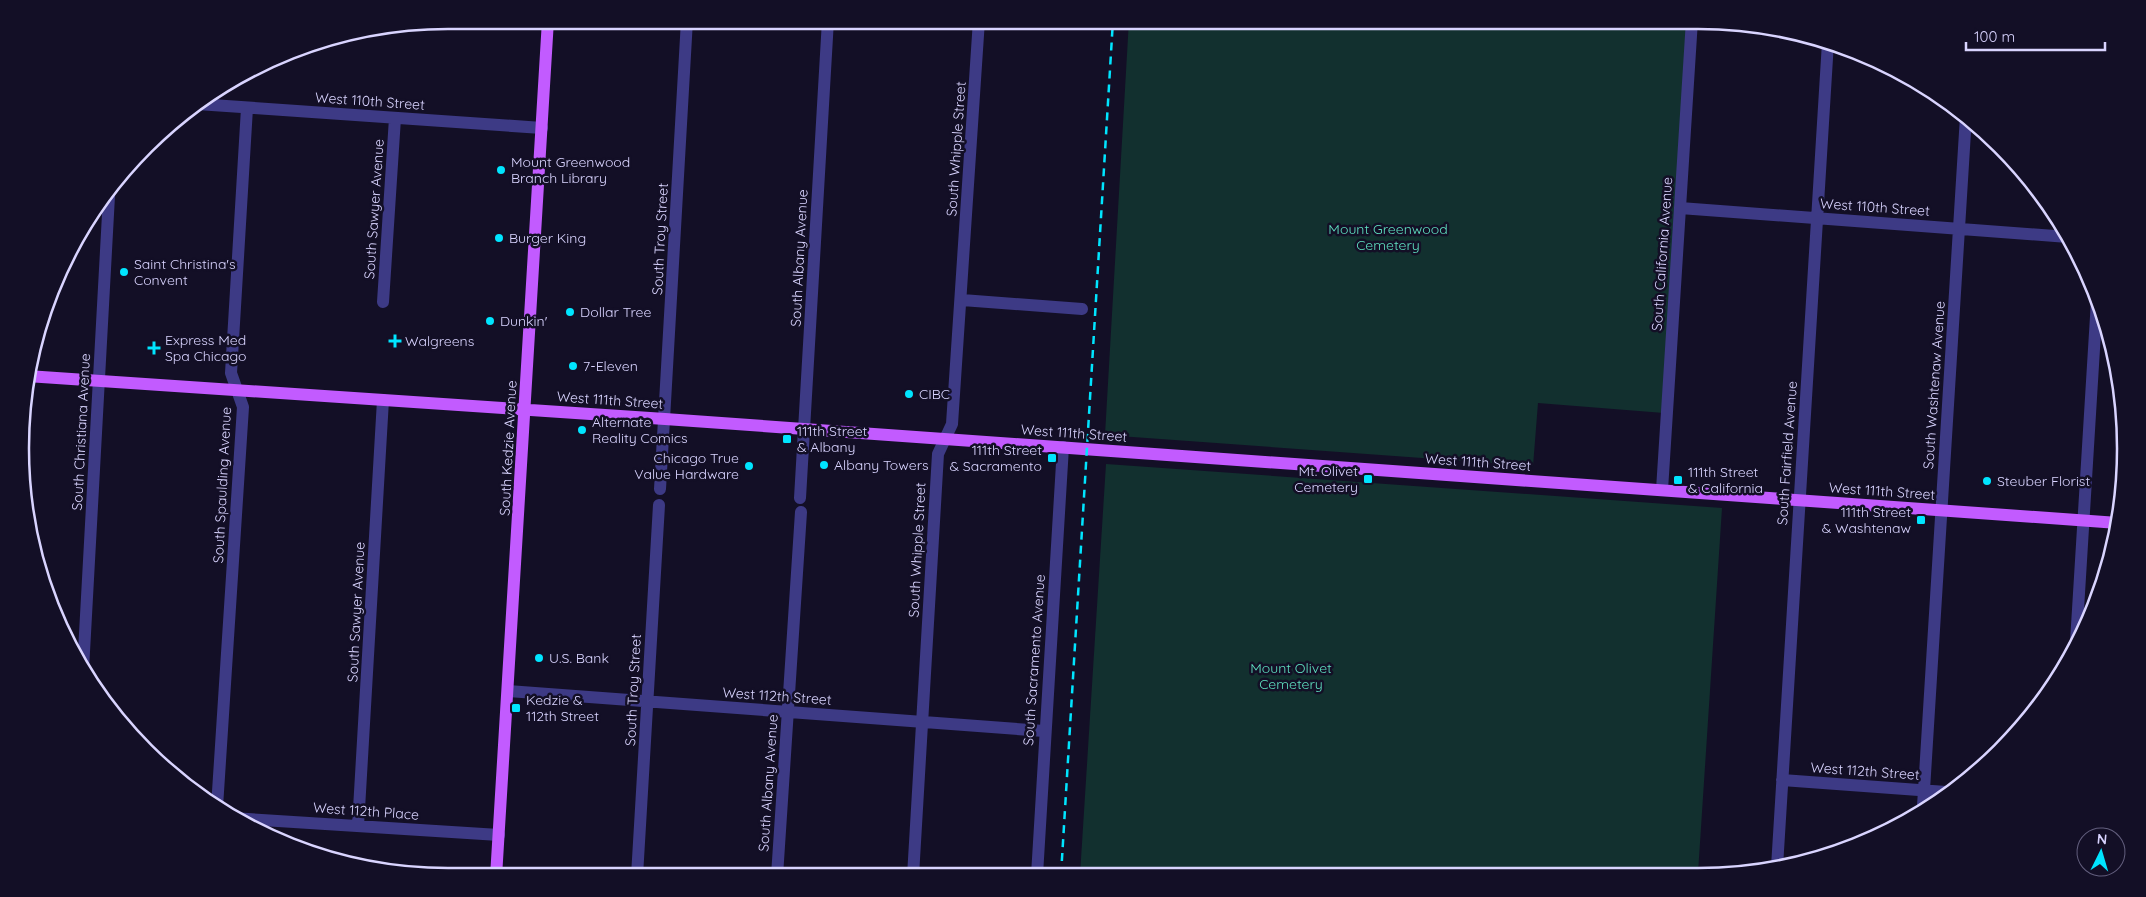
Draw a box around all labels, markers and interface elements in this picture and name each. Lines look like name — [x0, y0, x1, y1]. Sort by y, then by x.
scale bar — [1966, 20, 2105, 52]
text: 100 m — [1974, 27, 2015, 46]
street label: South Whipple Street — [942, 81, 970, 217]
street label: West 110th Street — [315, 88, 426, 114]
street label: South Sawyer Avenue — [360, 138, 388, 280]
place label: Mount Greenwood Branch Library — [511, 153, 630, 187]
marker: Mount Greenwood Branch Library — [495, 164, 507, 176]
street label: South California Avenue — [1648, 176, 1676, 332]
street label: South Troy Street — [648, 182, 672, 295]
street label: South Albany Avenue — [786, 189, 812, 327]
street label: West 110th Street — [1820, 194, 1931, 220]
park label: Mount Greenwood Cemetery — [1328, 220, 1448, 254]
place label: Burger King — [509, 229, 586, 247]
marker: Burger King — [493, 232, 505, 244]
place label: Saint Christina's Convent — [134, 255, 236, 289]
marker: Saint Christina's Convent — [118, 266, 130, 278]
street label: South Washtenaw Avenue — [1919, 300, 1949, 470]
place label: Dollar Tree — [580, 303, 651, 321]
marker: Dollar Tree — [564, 306, 576, 318]
place label: Dunkin' — [500, 312, 548, 330]
marker: Dunkin' — [484, 315, 496, 327]
place label: Express Med Spa Chicago — [165, 331, 246, 365]
place label: Walgreens — [405, 332, 474, 350]
marker: Walgreens — [389, 335, 401, 347]
marker: Express Med Spa Chicago — [147, 341, 161, 355]
street label: South Christiana Avenue — [68, 353, 94, 511]
place label: 7-Eleven — [583, 357, 638, 375]
marker: 7-Eleven — [567, 360, 579, 372]
street label: South Kedzie Avenue — [495, 380, 521, 516]
street label: South Fairfield Avenue — [1773, 380, 1801, 526]
place label: CIBC — [919, 385, 950, 403]
street label: West 111th Street — [556, 387, 664, 413]
marker: CIBC — [903, 388, 915, 400]
street label: South Spaulding Avenue — [209, 406, 235, 564]
place label: Alternate Reality Comics — [592, 413, 688, 447]
street label: West 111th Street — [1020, 420, 1128, 446]
place label: 111th Street & Albany — [797, 422, 868, 456]
marker: Alternate Reality Comics — [576, 424, 588, 436]
marker: 111th Street & Albany — [781, 433, 793, 445]
place label: 111th Street & Sacramento — [949, 441, 1042, 475]
place label: Chicago True Value Hardware — [634, 449, 739, 483]
street label: West 111th Street — [1424, 449, 1532, 475]
marker: 111th Street & Sacramento — [1046, 452, 1058, 464]
place label: Albany Towers — [834, 456, 929, 474]
marker: Albany Towers — [818, 459, 830, 471]
marker: Chicago True Value Hardware — [743, 460, 755, 472]
place label: Mt. Olivet Cemetery — [1294, 462, 1358, 496]
place label: 111th Street & California — [1688, 463, 1763, 497]
place label: Steuber Florist — [1997, 472, 2090, 490]
marker: Mt. Olivet Cemetery — [1362, 473, 1374, 485]
marker: 111th Street & California — [1672, 474, 1684, 486]
marker: Steuber Florist — [1981, 475, 1993, 487]
street label: West 111th Street — [1828, 478, 1936, 504]
street label: South Whipple Street — [904, 482, 930, 618]
place label: 111th Street & Washtenaw — [1822, 503, 1911, 537]
marker: 111th Street & Washtenaw — [1915, 514, 1927, 526]
street label: South Sawyer Avenue — [343, 541, 369, 683]
street label: South Sacramento Avenue — [1019, 574, 1049, 746]
street label: South Troy Street — [621, 633, 645, 746]
place label: U.S. Bank — [549, 649, 609, 667]
marker: U.S. Bank — [533, 652, 545, 664]
park label: Mount Olivet Cemetery — [1250, 659, 1332, 693]
street label: West 112th Street — [722, 683, 832, 709]
place label: Kedzie & 112th Street — [526, 691, 599, 725]
marker: Kedzie & 112th Street — [510, 702, 522, 714]
street label: South Albany Avenue — [754, 714, 782, 852]
street label: West 112th Street — [1810, 758, 1920, 784]
street label: West 112th Place — [312, 798, 420, 824]
north arrow — [2076, 827, 2126, 877]
text: N — [2096, 830, 2108, 848]

